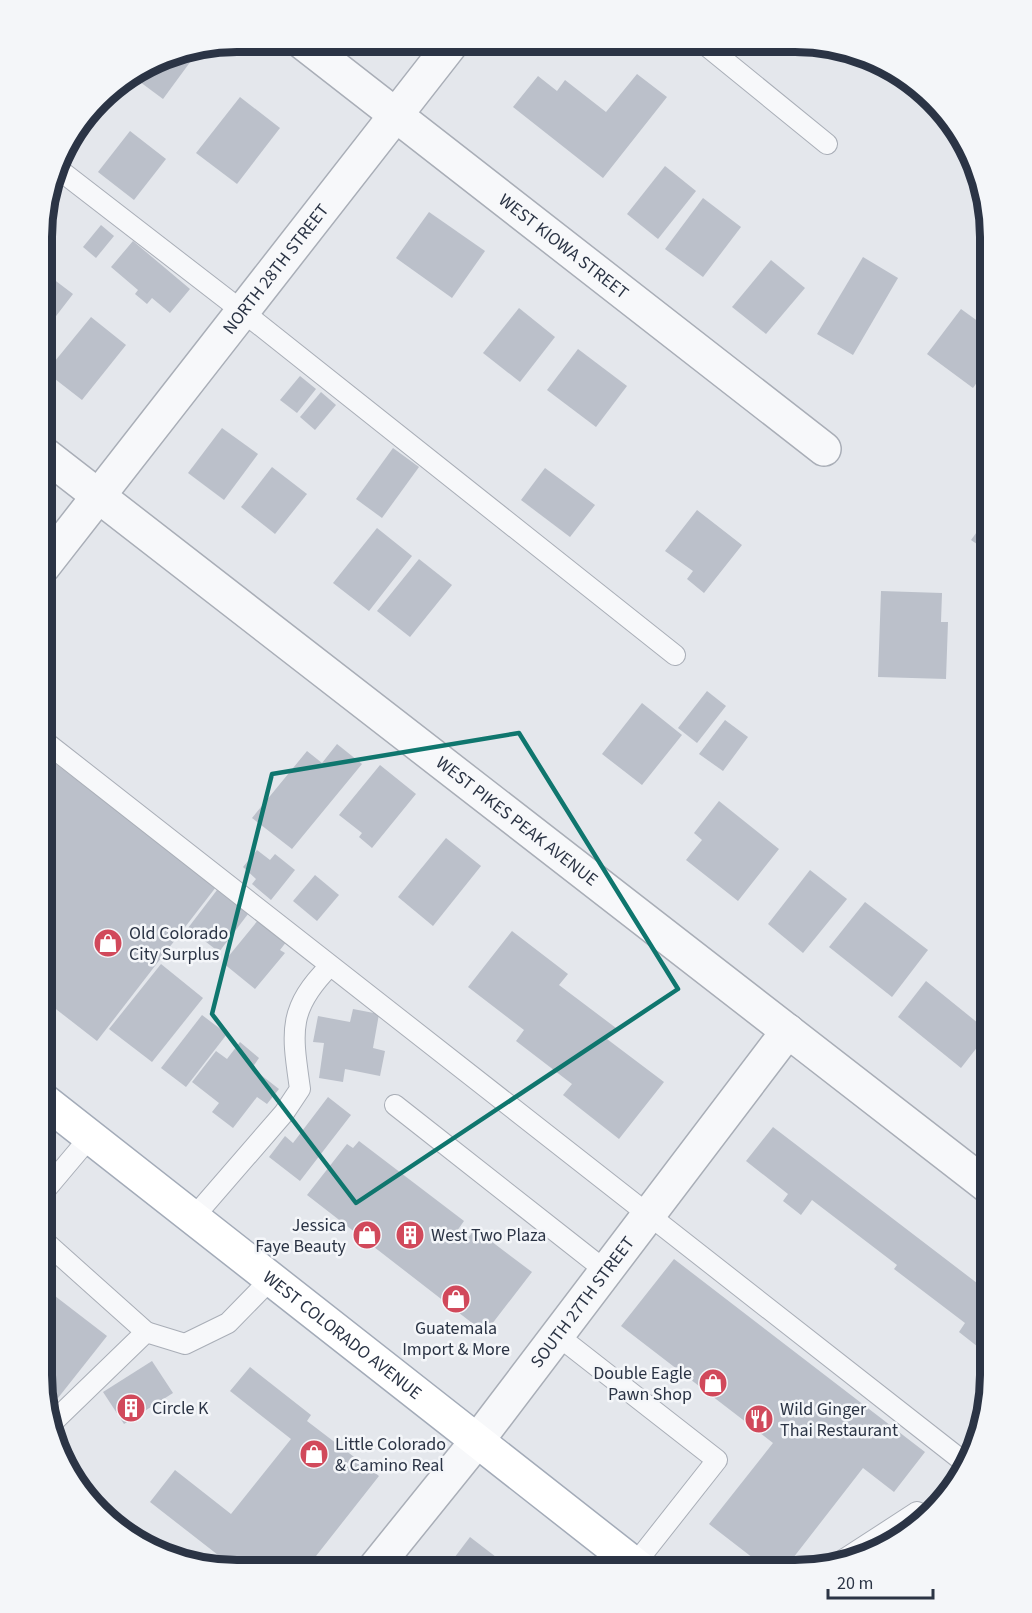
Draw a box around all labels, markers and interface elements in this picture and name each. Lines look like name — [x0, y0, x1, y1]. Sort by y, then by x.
street label: WEST KIOWA STREET — [494, 188, 634, 305]
street label: NORTH 28TH STREET — [217, 198, 335, 340]
street label: WEST PIKES PEAK AVENUE — [431, 750, 603, 892]
place label: Old Colorado City Surplus — [129, 921, 228, 967]
shop icon: Old Colorado City Surplus — [92, 927, 124, 959]
place label: Jessica Faye Beauty — [255, 1213, 347, 1259]
shop icon: Jessica Faye Beauty — [351, 1219, 383, 1251]
building icon: West Two Plaza — [394, 1219, 426, 1251]
place label: West Two Plaza — [431, 1223, 546, 1248]
street label: SOUTH 27TH STREET — [524, 1231, 641, 1373]
street label: WEST COLORADO AVENUE — [258, 1265, 427, 1405]
shop icon: Guatemala Import & More — [440, 1283, 472, 1315]
place label: Guatemala Import & More — [402, 1316, 510, 1362]
place label: Double Eagle Pawn Shop — [593, 1361, 692, 1407]
shop icon: Double Eagle Pawn Shop — [697, 1367, 729, 1399]
building icon: Circle K — [115, 1392, 147, 1424]
place label: Circle K — [152, 1396, 209, 1421]
place label: Wild Ginger Thai Restaurant — [780, 1397, 898, 1443]
restaurant icon: Wild Ginger Thai Restaurant — [743, 1403, 775, 1435]
place label: Little Colorado & Camino Real — [335, 1432, 446, 1478]
shop icon: Little Colorado & Camino Real — [298, 1438, 330, 1470]
scale bar — [828, 1562, 933, 1600]
text: 20 m — [837, 1571, 873, 1596]

